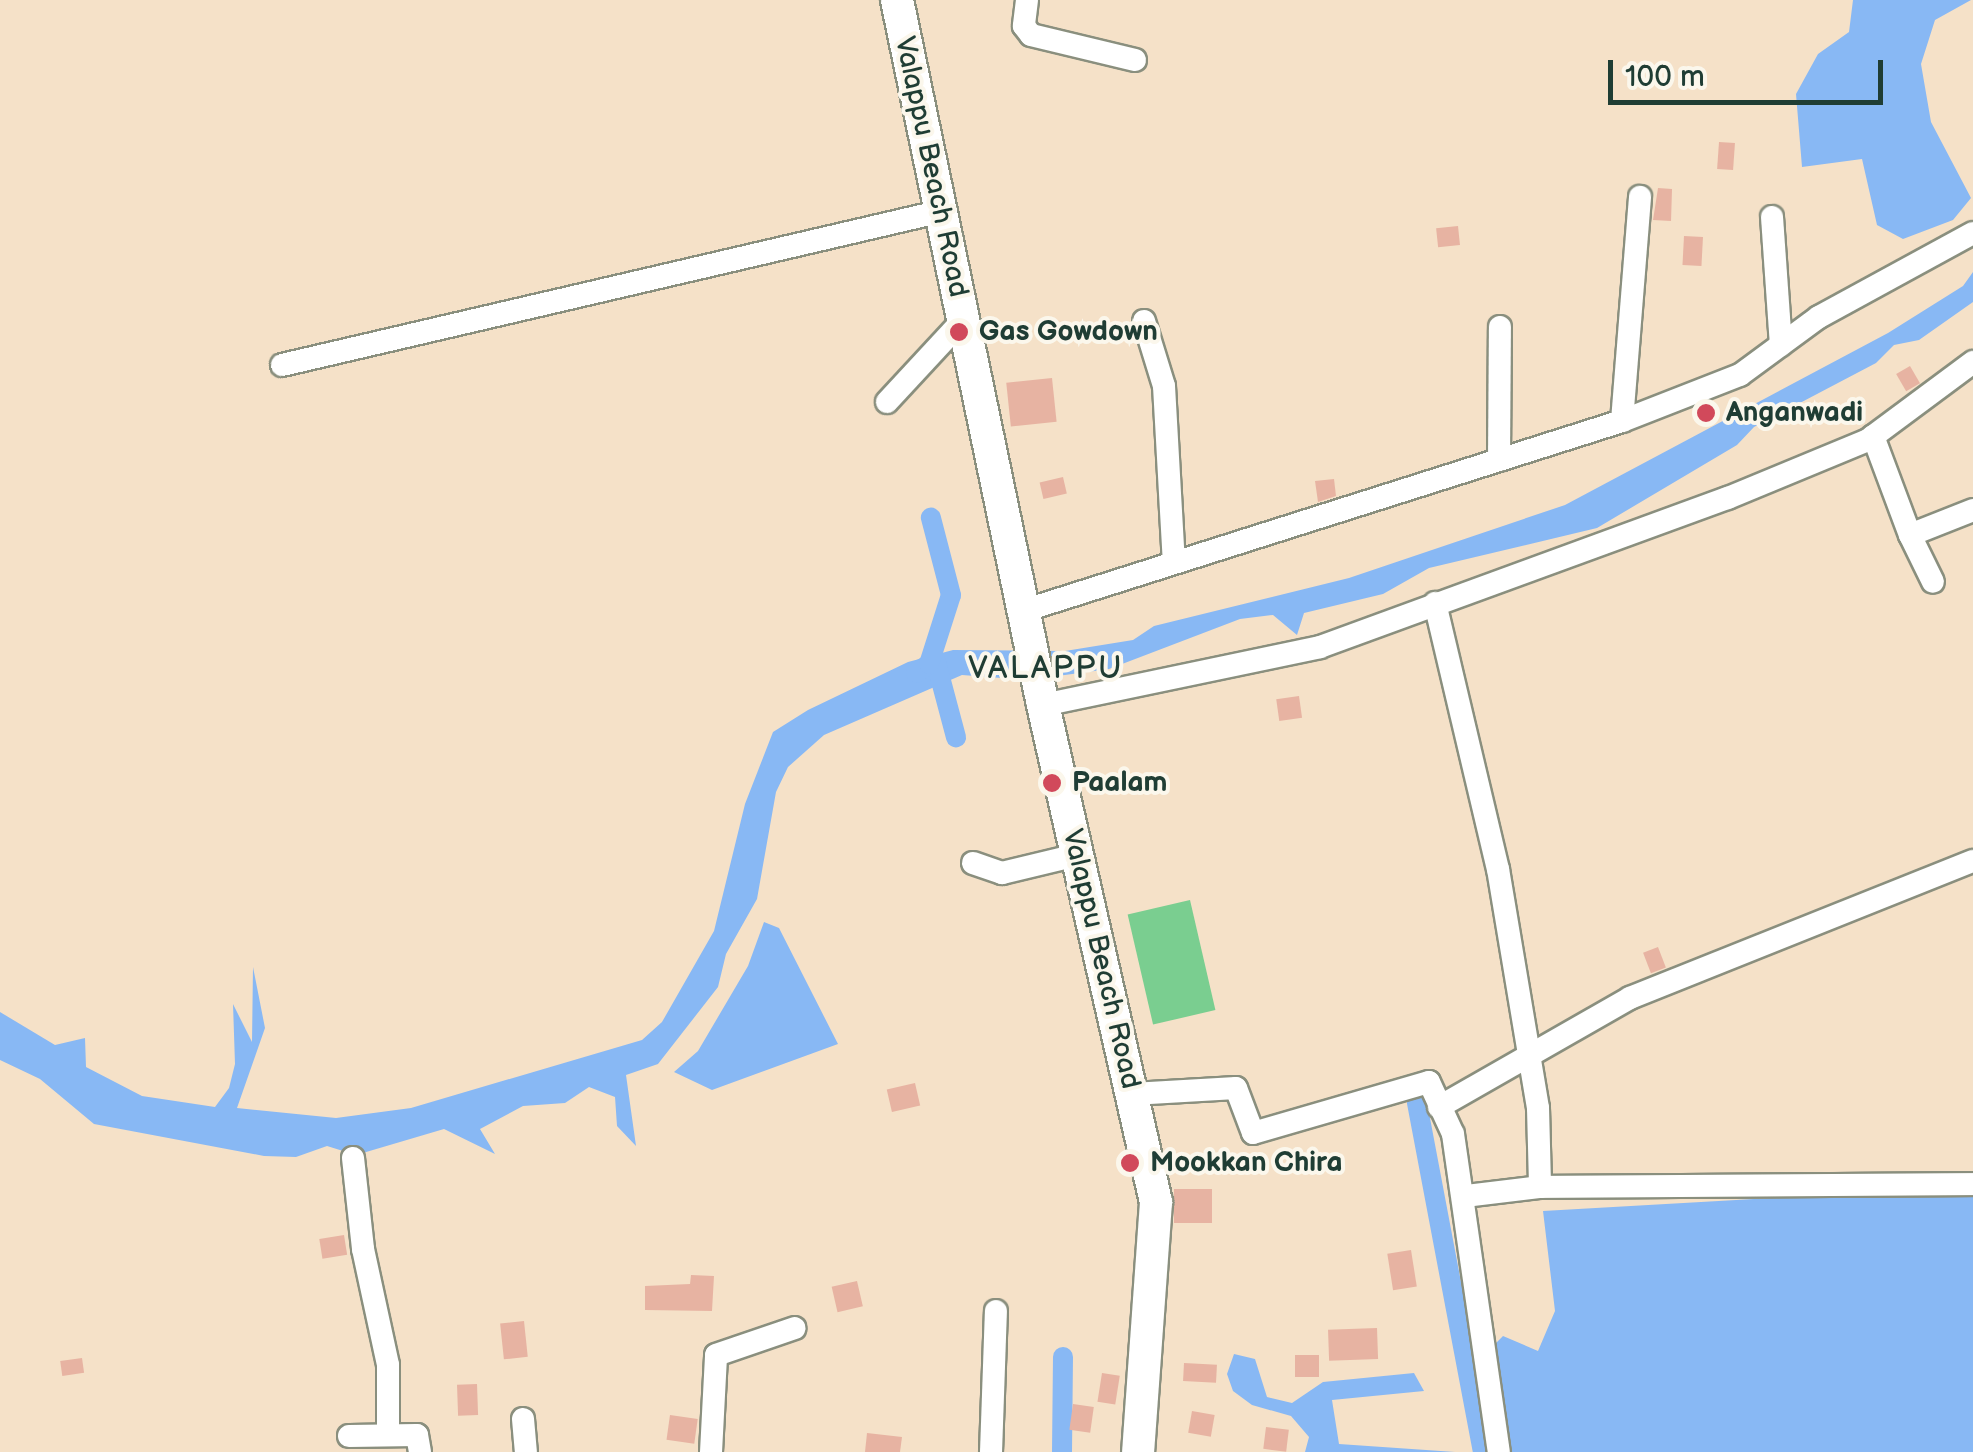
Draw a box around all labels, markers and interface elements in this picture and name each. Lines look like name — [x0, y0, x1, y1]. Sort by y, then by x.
street label: Valappu Beach Road — [887, 34, 975, 300]
scale bar — [1613, 40, 1888, 102]
text: 100 m — [1625, 59, 1705, 95]
place label: Gas Gowdown — [979, 315, 1158, 349]
marker: Gas Gowdown — [948, 321, 970, 343]
place label: Anganwadi — [1726, 396, 1863, 430]
marker: Anganwadi — [1695, 402, 1717, 424]
district label: VALAPPU — [968, 650, 1124, 688]
place label: Paalam — [1072, 766, 1167, 800]
marker: Paalam — [1041, 772, 1063, 794]
street label: Valappu Beach Road — [1055, 826, 1147, 1092]
place label: Mookkan Chira — [1150, 1146, 1343, 1180]
marker: Mookkan Chira — [1119, 1152, 1141, 1174]

